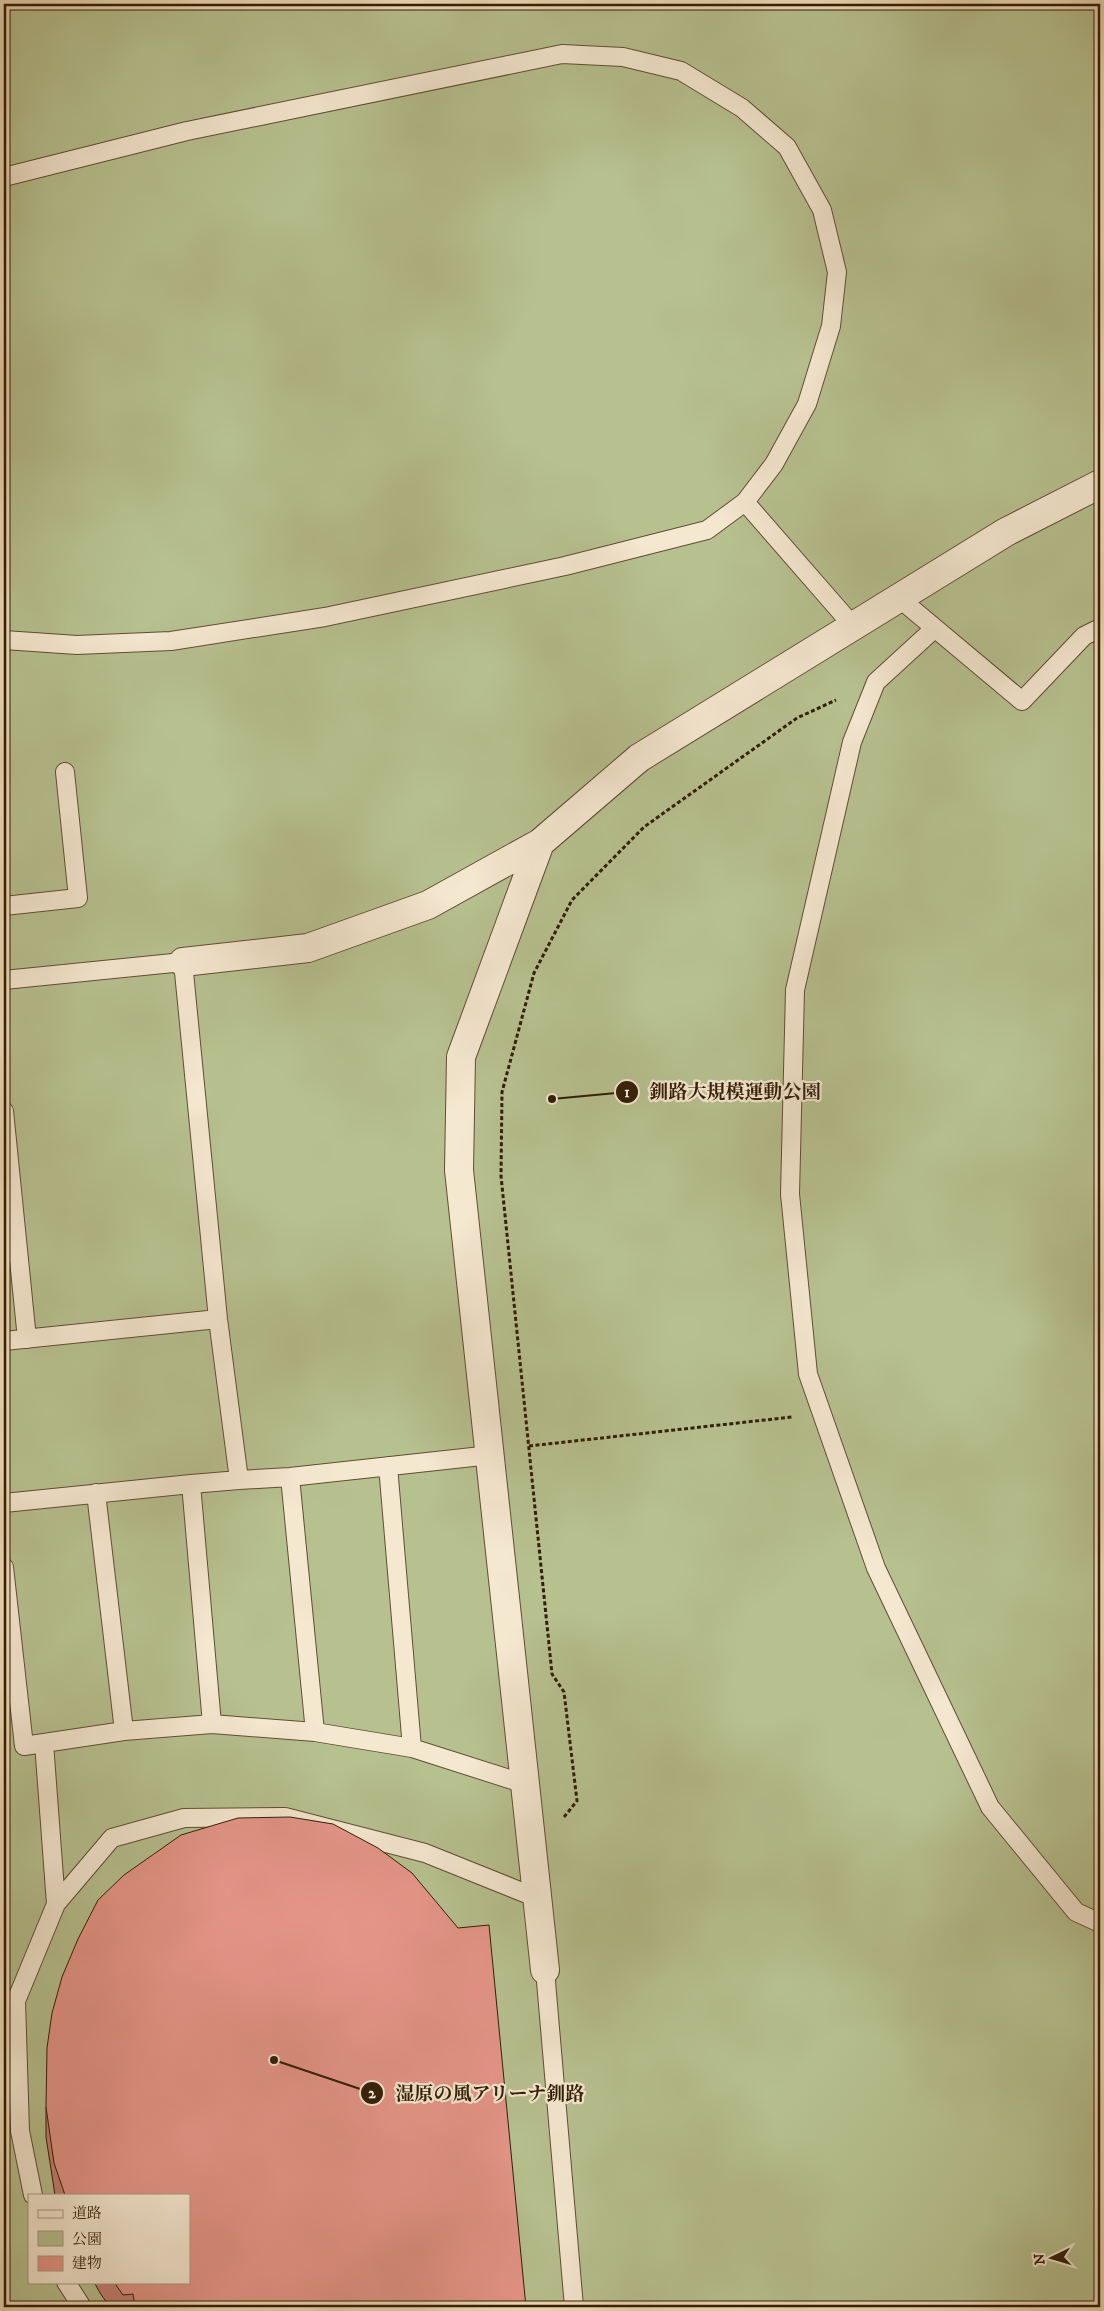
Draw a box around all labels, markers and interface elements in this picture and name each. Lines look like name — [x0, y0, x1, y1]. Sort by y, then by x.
callout: 釧路大規模運動公園 — [614, 1075, 830, 1109]
text: 釧路大規模運動公園 — [649, 1081, 821, 1104]
text: 1 — [624, 1083, 630, 1102]
callout: 湿原の風アリーナ釧路 — [360, 2076, 595, 2110]
text: 湿原の風アリーナ釧路 — [395, 2083, 585, 2106]
text: 2 — [368, 2084, 376, 2103]
legend — [28, 2194, 190, 2284]
text: 道路 — [72, 2204, 102, 2223]
text: 公園 — [72, 2230, 102, 2249]
north arrow — [1026, 2234, 1076, 2284]
text: N — [1031, 2252, 1050, 2266]
text: 建物 — [72, 2254, 102, 2273]

